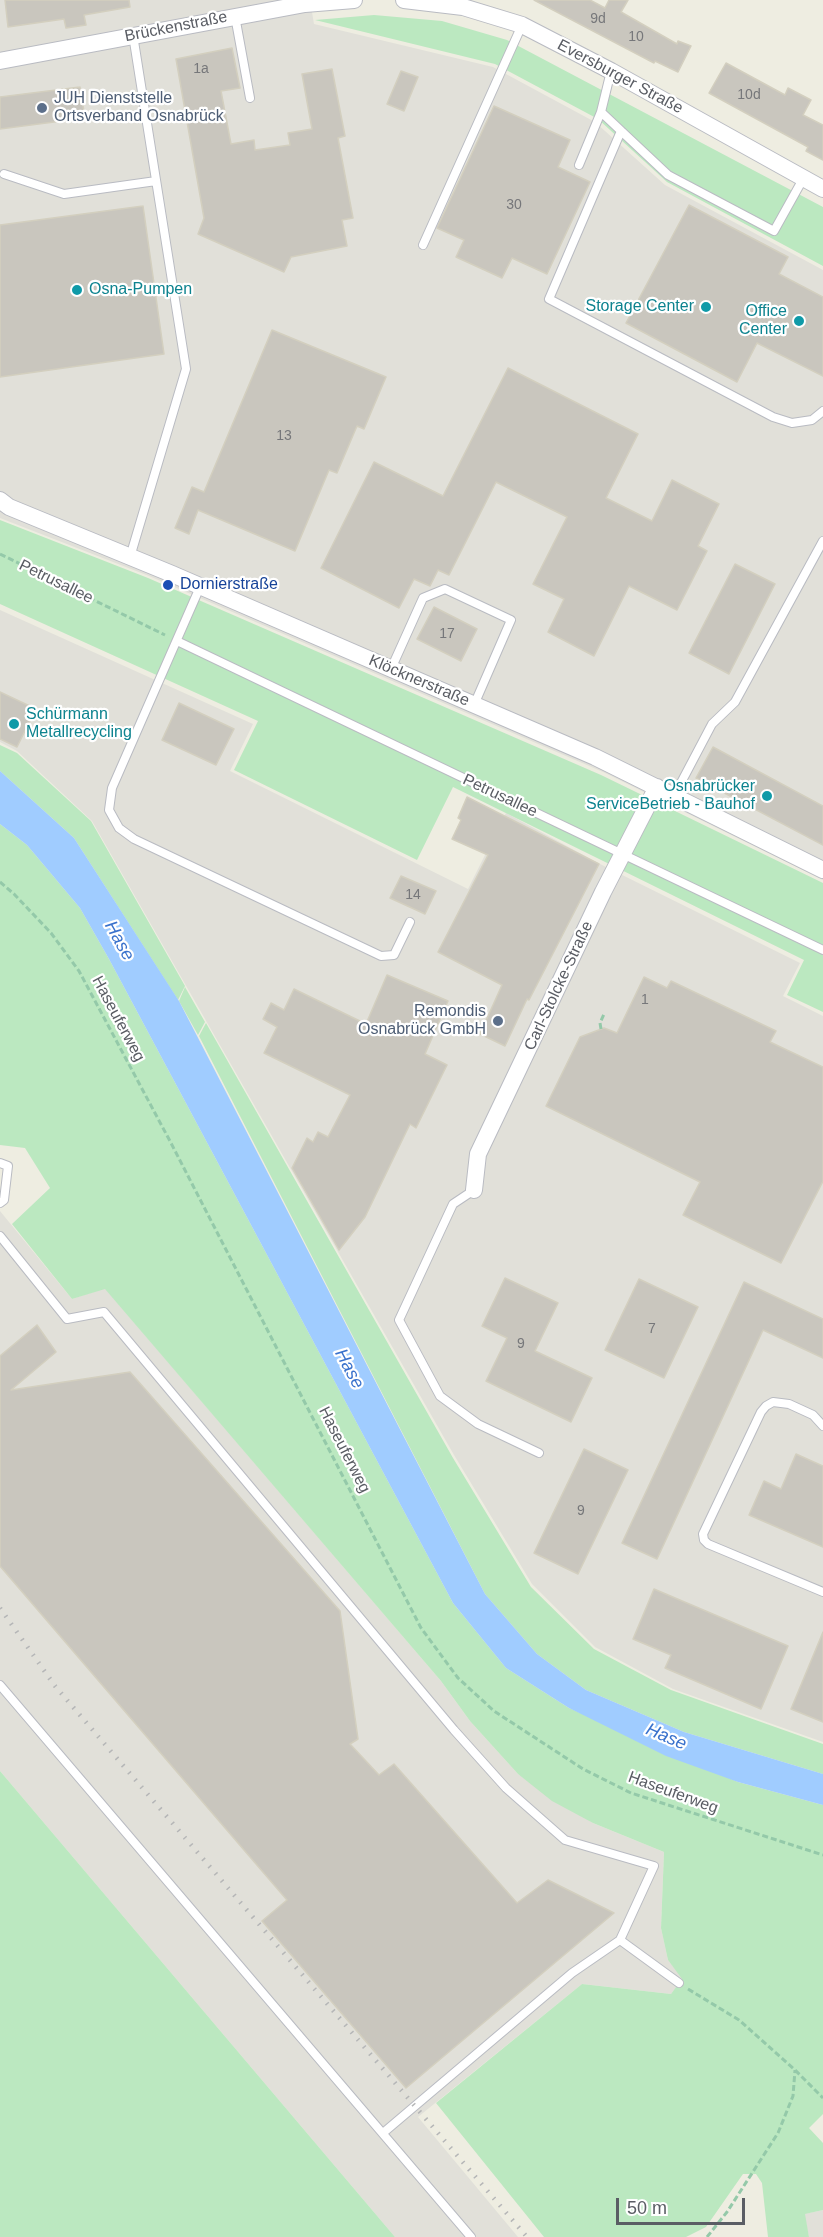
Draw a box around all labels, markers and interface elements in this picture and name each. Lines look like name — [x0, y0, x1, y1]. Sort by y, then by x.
street label: Brückenstraße — [123, 8, 229, 46]
house number: 9d — [590, 11, 606, 27]
house number: 10 — [628, 29, 644, 45]
street label: Eversburger Straße — [554, 36, 686, 118]
house number: 1a — [193, 61, 209, 77]
house number: 10d — [737, 87, 761, 103]
place label: JUH Dienststelle Ortsverband Osnabrück — [54, 89, 224, 127]
marker: JUH Dienststelle Ortsverband Osnabrück — [35, 101, 49, 115]
house number: 30 — [506, 197, 522, 213]
place label: Osna-Pumpen — [89, 280, 192, 300]
marker: Osna-Pumpen — [70, 283, 84, 297]
place label: Storage Center — [585, 297, 694, 317]
marker: Storage Center — [699, 300, 713, 314]
place label: Office Center — [739, 302, 787, 340]
marker: Office Center — [792, 314, 806, 328]
house number: 13 — [276, 428, 292, 444]
street label: Petrusallee — [16, 556, 96, 608]
place label: Dornierstraße — [180, 575, 278, 595]
marker: Dornierstraße — [161, 578, 175, 592]
house number: 17 — [439, 626, 455, 642]
street label: Klöcknerstraße — [366, 651, 472, 711]
place label: Schürmann Metallrecycling — [26, 705, 132, 743]
marker: Schürmann Metallrecycling — [7, 717, 21, 731]
street label: Petrusallee — [460, 770, 540, 822]
place label: Osnabrücker ServiceBetrieb - Bauhof — [586, 777, 755, 815]
marker: Osnabrücker ServiceBetrieb - Bauhof — [760, 789, 774, 803]
house number: 14 — [405, 887, 421, 903]
water label: Hase — [99, 917, 139, 965]
street label: Carl-Stolcke-Straße — [521, 918, 597, 1054]
street label: Haseuferweg — [87, 973, 149, 1065]
house number: 1 — [641, 992, 649, 1008]
place label: Remondis Osnabrück GmbH — [358, 1002, 486, 1040]
marker: Remondis Osnabrück GmbH — [491, 1014, 505, 1028]
house number: 7 — [648, 1321, 656, 1337]
house number: 9 — [517, 1336, 525, 1352]
water label: Hase — [330, 1345, 368, 1393]
street label: Haseuferweg — [314, 1404, 374, 1496]
house number: 9 — [577, 1503, 585, 1519]
water label: Hase — [642, 1719, 690, 1755]
street label: Haseuferweg — [625, 1768, 721, 1818]
scale bar — [619, 2186, 748, 2224]
text: 50 m — [627, 2198, 667, 2218]

